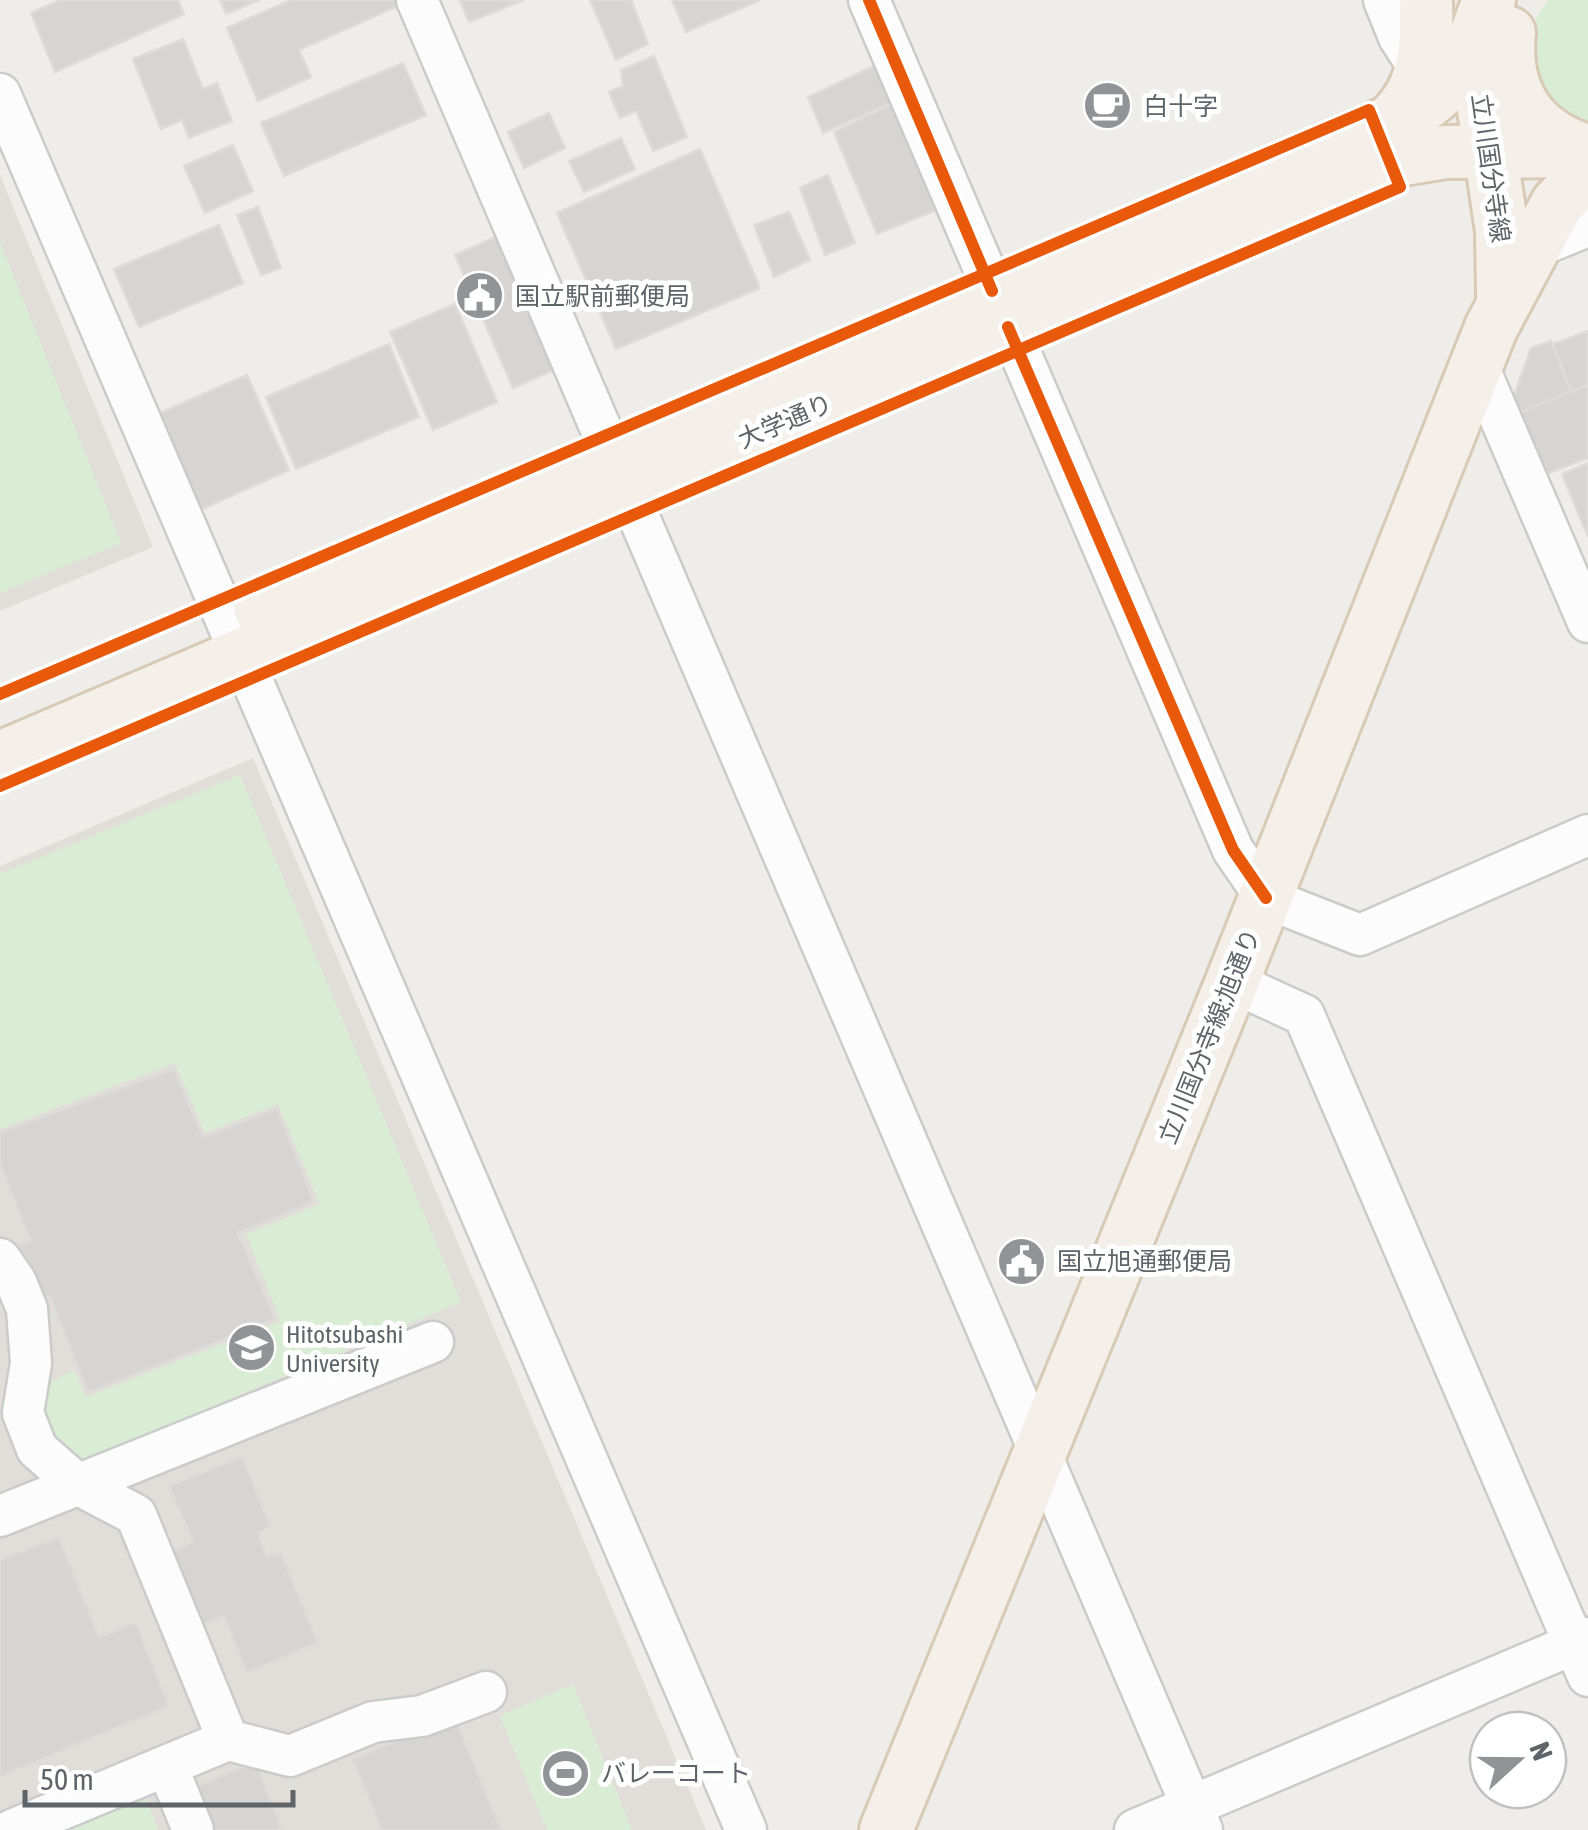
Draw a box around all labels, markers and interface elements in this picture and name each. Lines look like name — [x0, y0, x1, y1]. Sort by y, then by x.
cafe icon: 白十字 — [1082, 80, 1134, 132]
place label: 白十字 — [1143, 92, 1218, 120]
street label: 立川国分寺線 — [1467, 92, 1515, 244]
public building icon: 国立駅前郵便局 — [454, 270, 506, 322]
place label: 国立駅前郵便局 — [515, 282, 690, 310]
street label: 大学通り — [733, 389, 837, 453]
street label: 立川国分寺線;旭通り — [1153, 924, 1265, 1148]
public building icon: 国立旭通郵便局 — [996, 1235, 1048, 1287]
place label: 国立旭通郵便局 — [1057, 1247, 1232, 1275]
place label: Hitotsubashi University — [286, 1320, 403, 1377]
school or university icon: Hitotsubashi University — [225, 1322, 277, 1374]
north arrow — [1468, 1710, 1568, 1810]
text: N — [1523, 1738, 1559, 1764]
scale bar — [25, 1745, 292, 1807]
sports icon: バレーコート — [540, 1747, 592, 1799]
place label: バレーコート — [601, 1759, 751, 1787]
text: 50 m — [40, 1762, 94, 1796]

